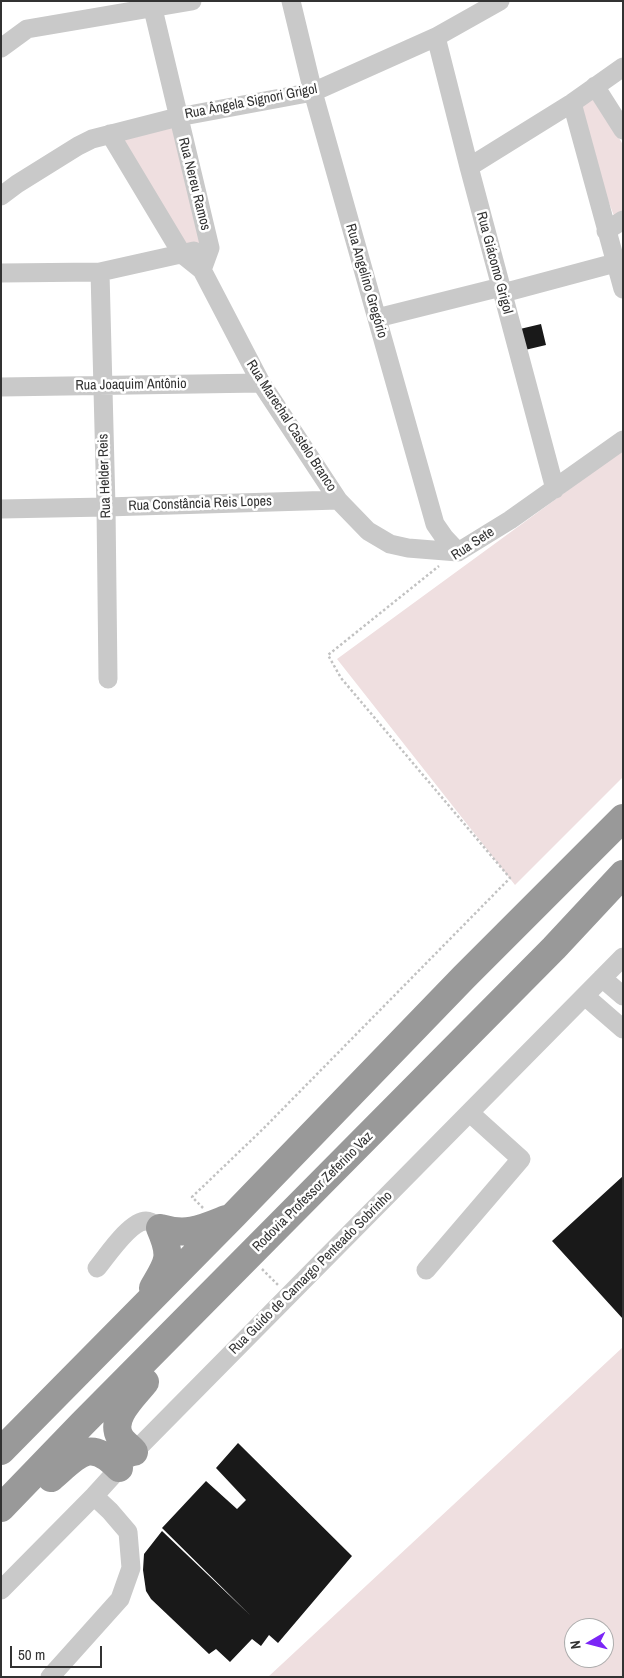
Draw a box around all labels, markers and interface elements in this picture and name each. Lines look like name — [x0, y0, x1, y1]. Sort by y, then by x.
street label: Rua Ângela Signori Grigol — [183, 81, 319, 123]
street label: Rua Nereu Ramos — [174, 136, 214, 232]
street label: Rua Giácomo Grigol — [472, 210, 516, 316]
street label: Rua Angelino Gregório — [342, 222, 390, 340]
street label: Rua Marechal Castelo Branco — [242, 357, 340, 495]
street label: Rua Joaquim Antônio — [75, 376, 187, 394]
street label: Rua Helder Reis — [95, 433, 115, 519]
street label: Rua Constância Reis Lopes — [128, 493, 272, 515]
street label: Rua Sete — [448, 524, 498, 564]
street label: Rodovia Professor Zeferino Vaz — [249, 1128, 377, 1256]
street label: Rua Guido de Camargo Penteado Sobrinho — [226, 1188, 396, 1358]
north arrow — [564, 1618, 614, 1668]
scale bar — [12, 1636, 105, 1668]
text: N — [566, 1640, 585, 1650]
text: 50 m — [18, 1644, 45, 1665]

